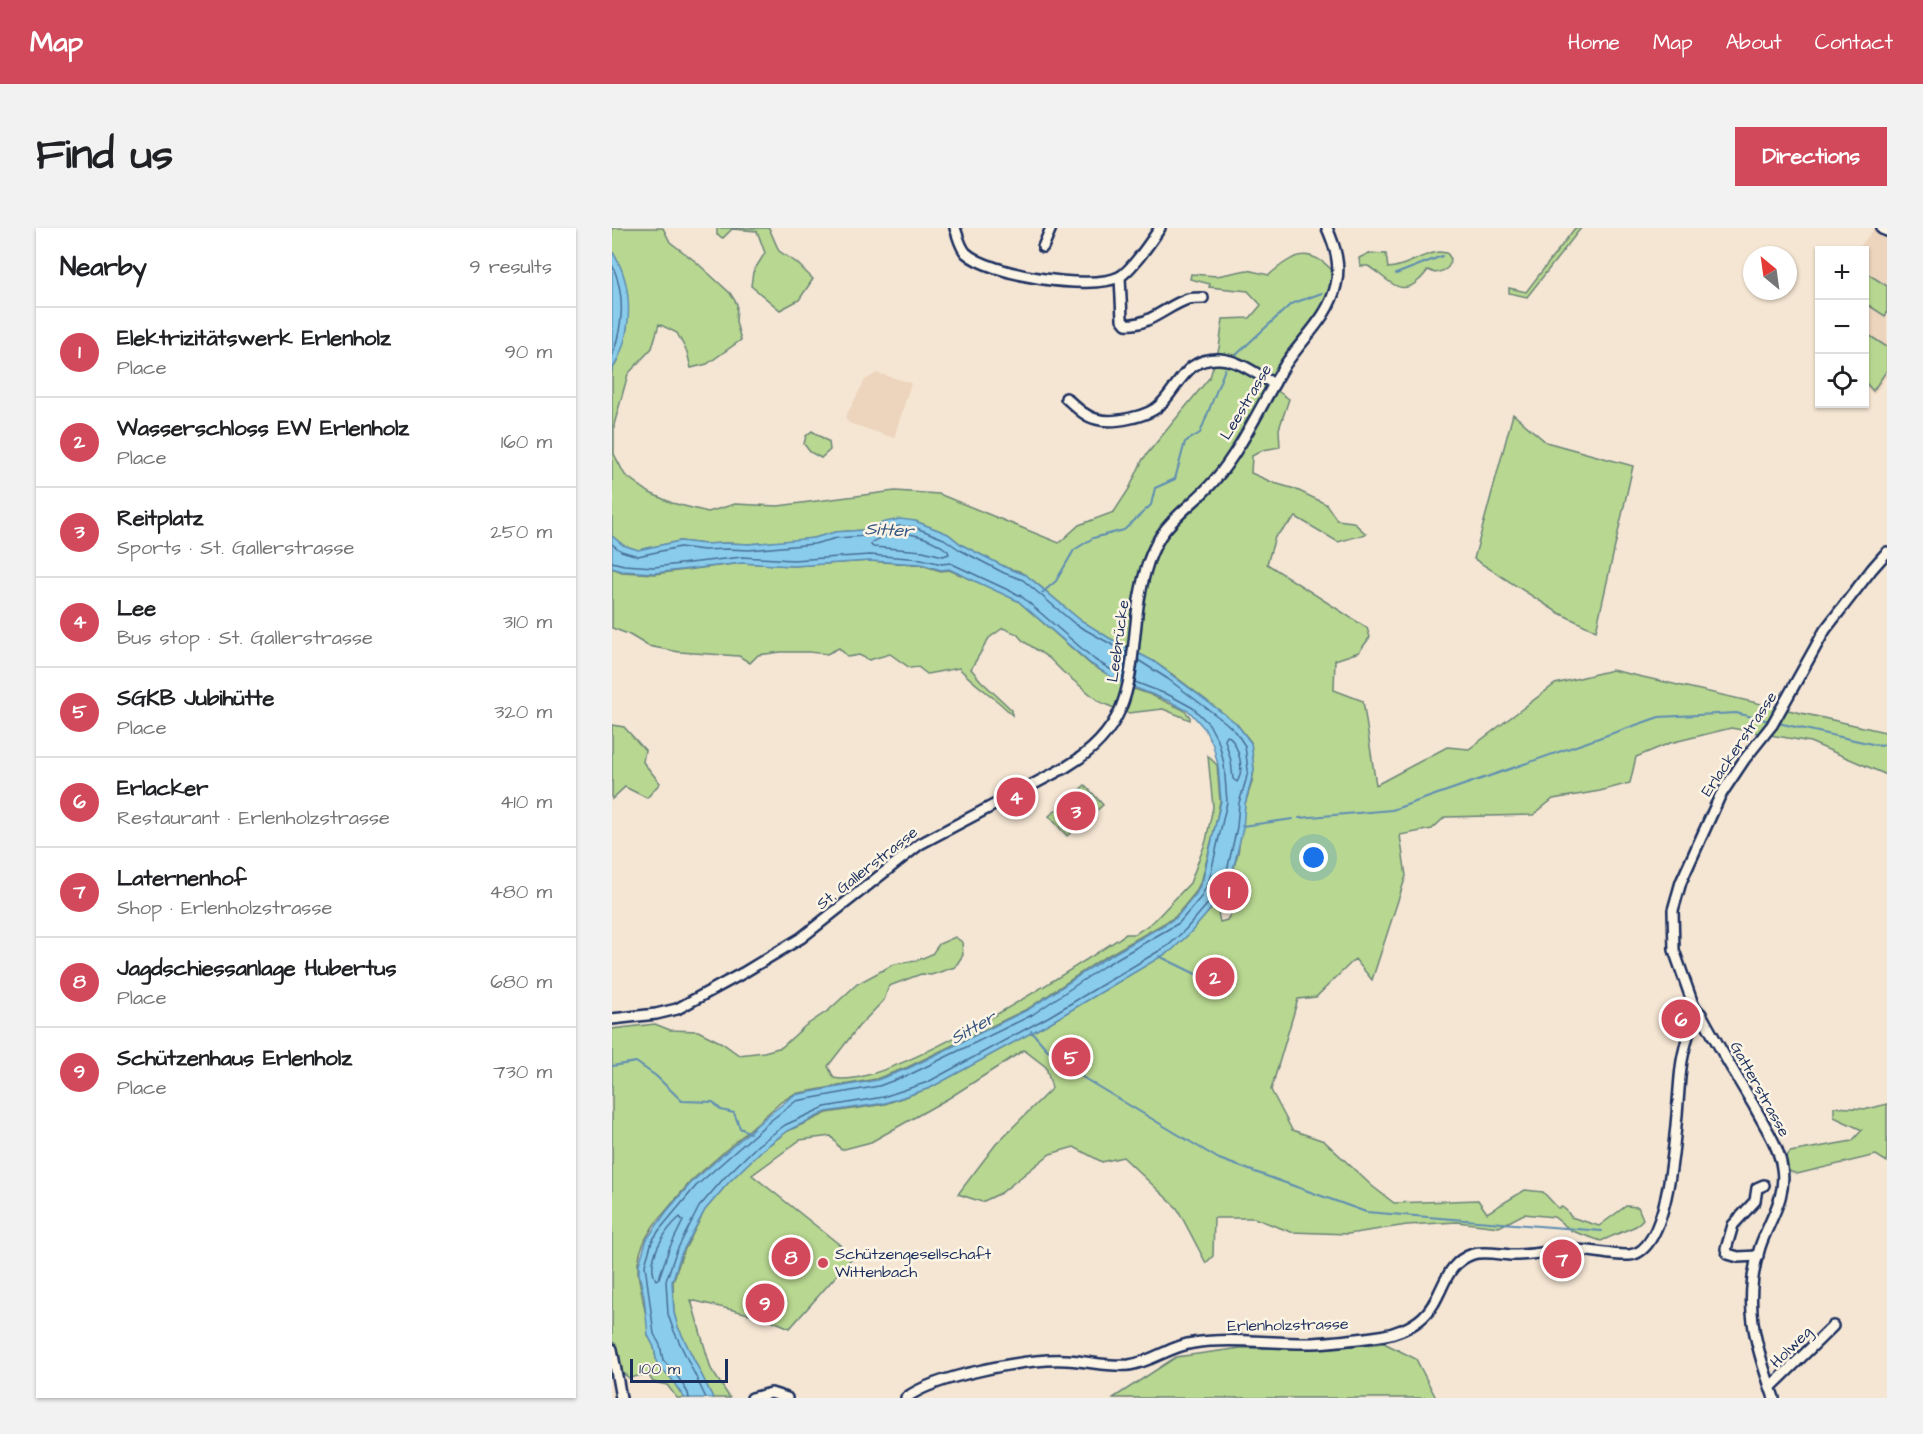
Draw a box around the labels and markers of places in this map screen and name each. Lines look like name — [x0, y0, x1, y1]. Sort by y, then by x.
pin: 4 — [996, 774, 1036, 820]
pin: 3 — [1056, 788, 1096, 834]
pin: 1 — [1210, 868, 1248, 914]
pin: 2 — [1196, 954, 1234, 999]
pin: 6 — [1662, 996, 1700, 1042]
pin: 5 — [1052, 1034, 1090, 1080]
pin: 8 — [772, 1234, 810, 1280]
pin: 7 — [1542, 1236, 1582, 1282]
place label: Schützengesellschaft Wittenbach — [835, 1243, 992, 1283]
marker: Schützengesellschaft Wittenbach — [816, 1256, 830, 1270]
pin: 9 — [746, 1280, 784, 1326]

